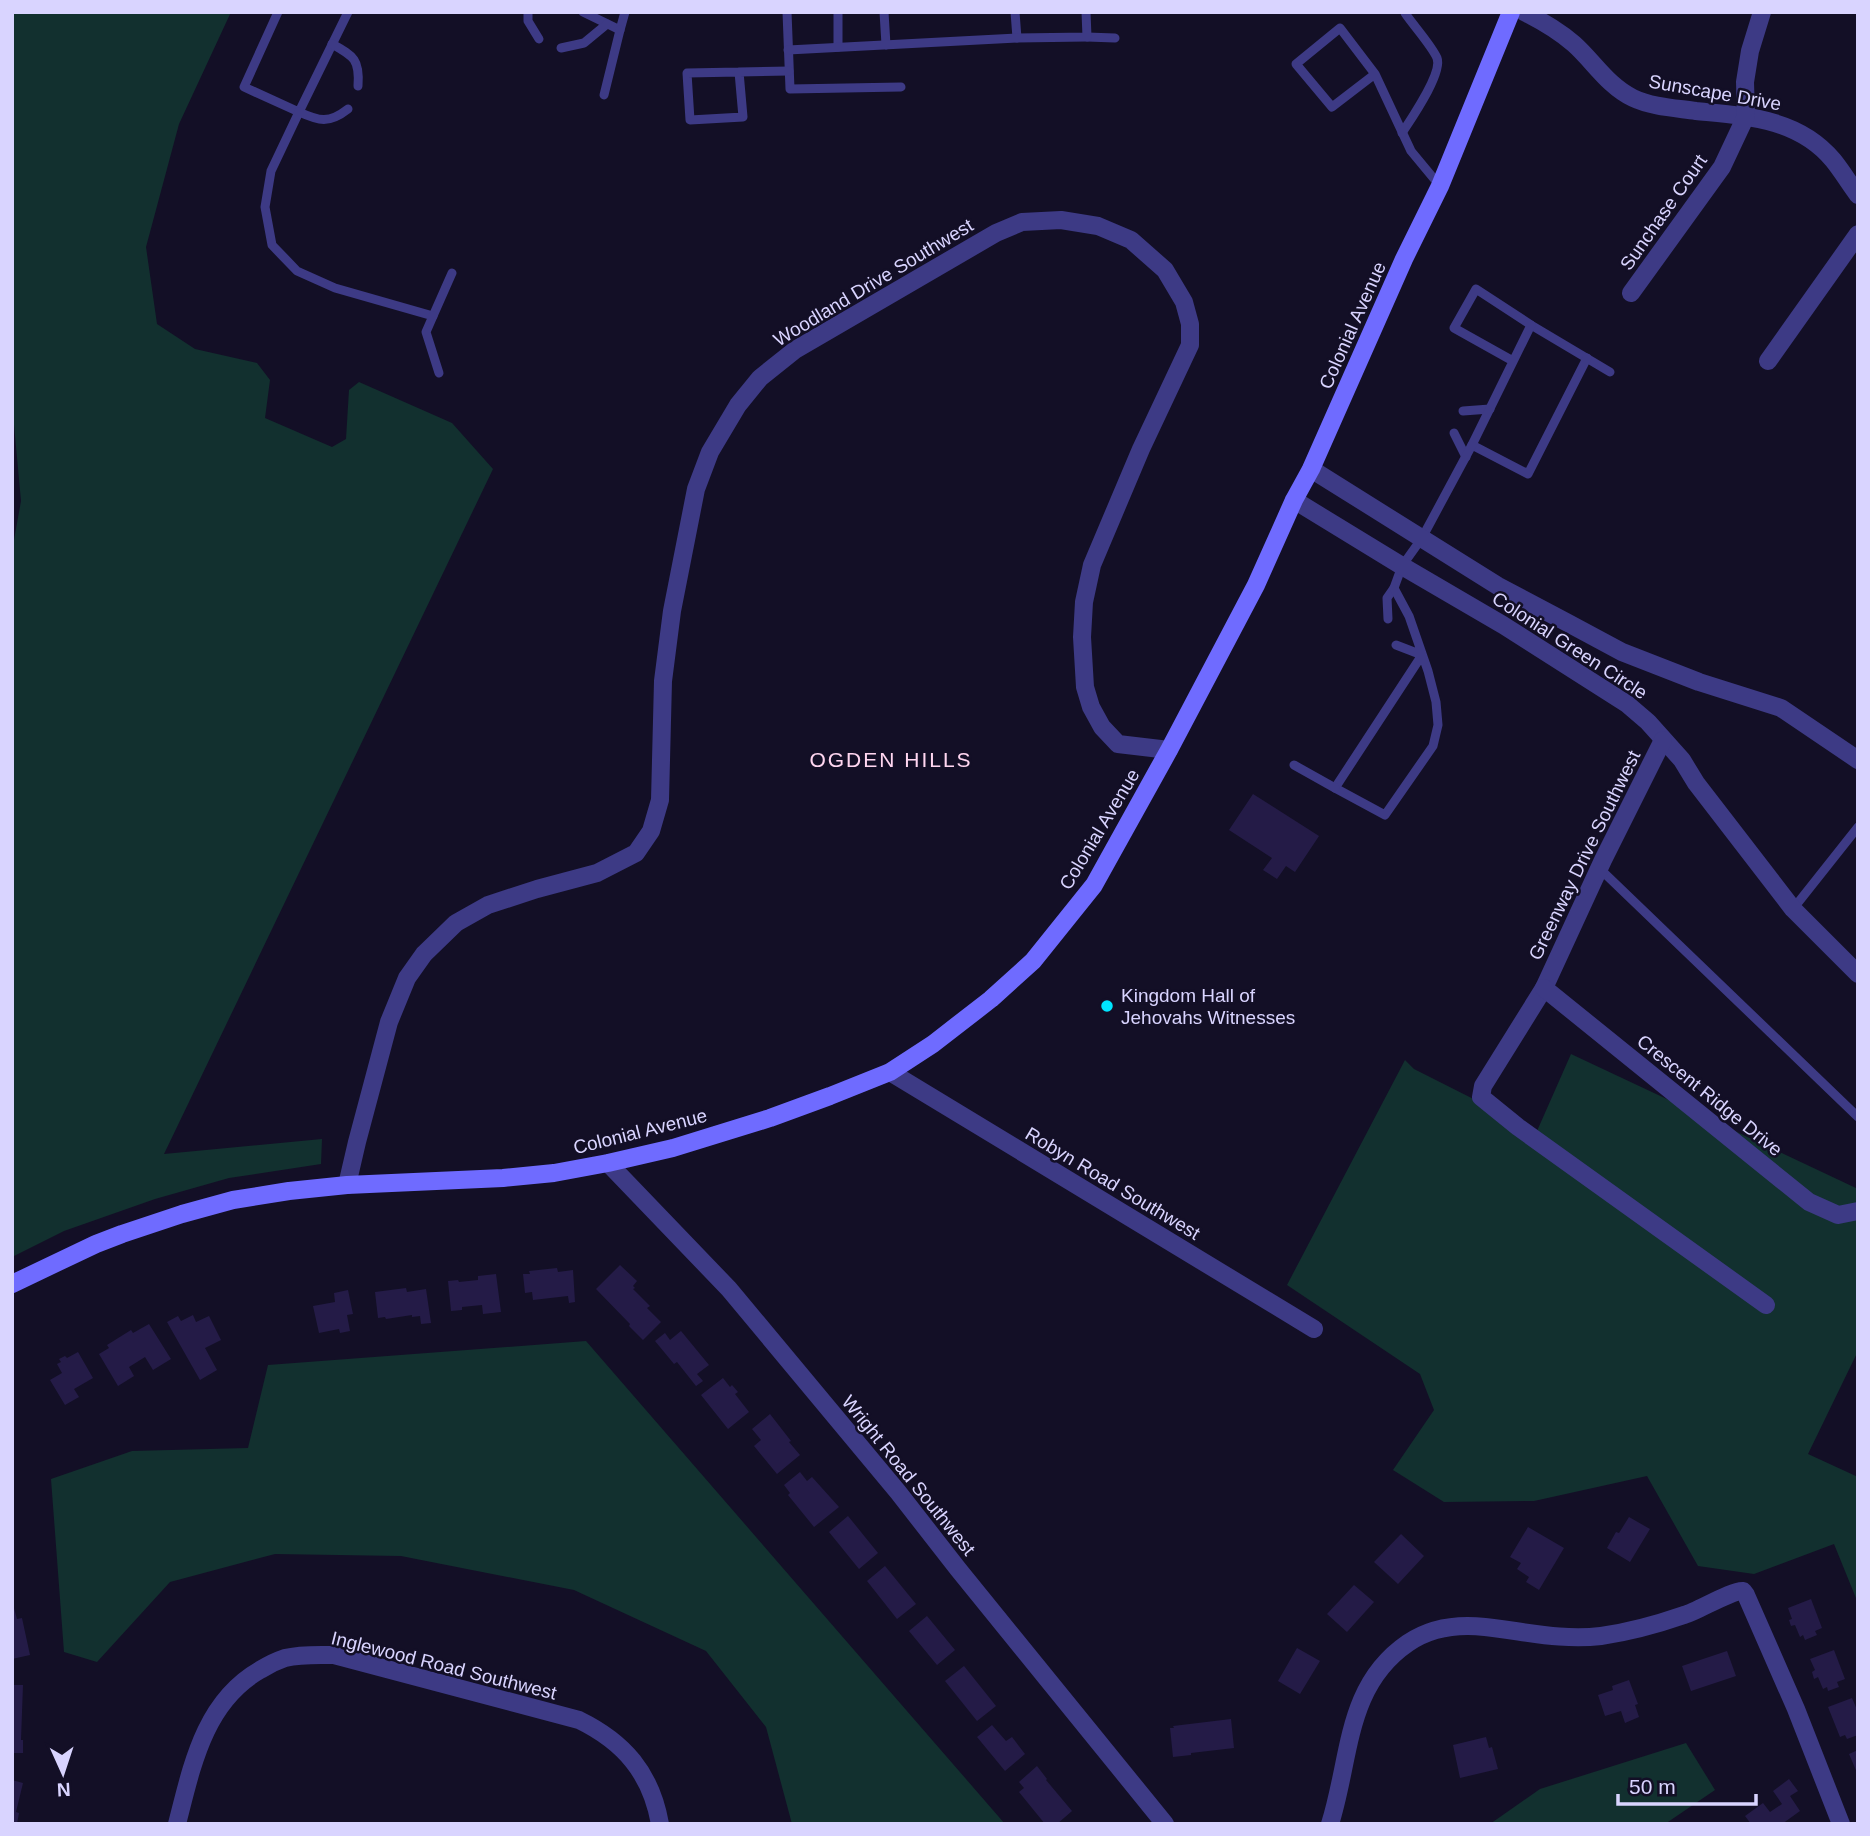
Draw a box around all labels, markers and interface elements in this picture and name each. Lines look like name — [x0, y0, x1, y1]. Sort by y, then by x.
street label: Sunscape Drive — [1647, 71, 1783, 114]
street label: Sunchase Court — [1616, 150, 1711, 274]
street label: Woodland Drive Southwest — [770, 214, 977, 350]
street label: Colonial Avenue — [1315, 258, 1390, 392]
street label: Colonial Green Circle — [1488, 587, 1651, 703]
street label: Greenway Drive Southwest — [1525, 747, 1645, 963]
district label: OGDEN HILLS — [809, 748, 973, 771]
street label: Colonial Avenue — [1055, 765, 1144, 893]
place label: Kingdom Hall of Jehovahs Witnesses — [1121, 985, 1295, 1028]
marker: Kingdom Hall of Jehovahs Witnesses — [1099, 998, 1115, 1014]
street label: Crescent Ridge Drive — [1633, 1030, 1786, 1160]
street label: Colonial Avenue — [571, 1105, 709, 1158]
street label: Robyn Road Southwest — [1022, 1123, 1204, 1244]
street label: Wright Road Southwest — [838, 1391, 980, 1560]
street label: Inglewood Road Southwest — [329, 1627, 559, 1704]
north arrow — [28, 1738, 98, 1808]
scale bar — [1618, 1762, 1756, 1806]
text: 50 m — [1629, 1775, 1676, 1798]
text: N — [56, 1779, 71, 1800]

